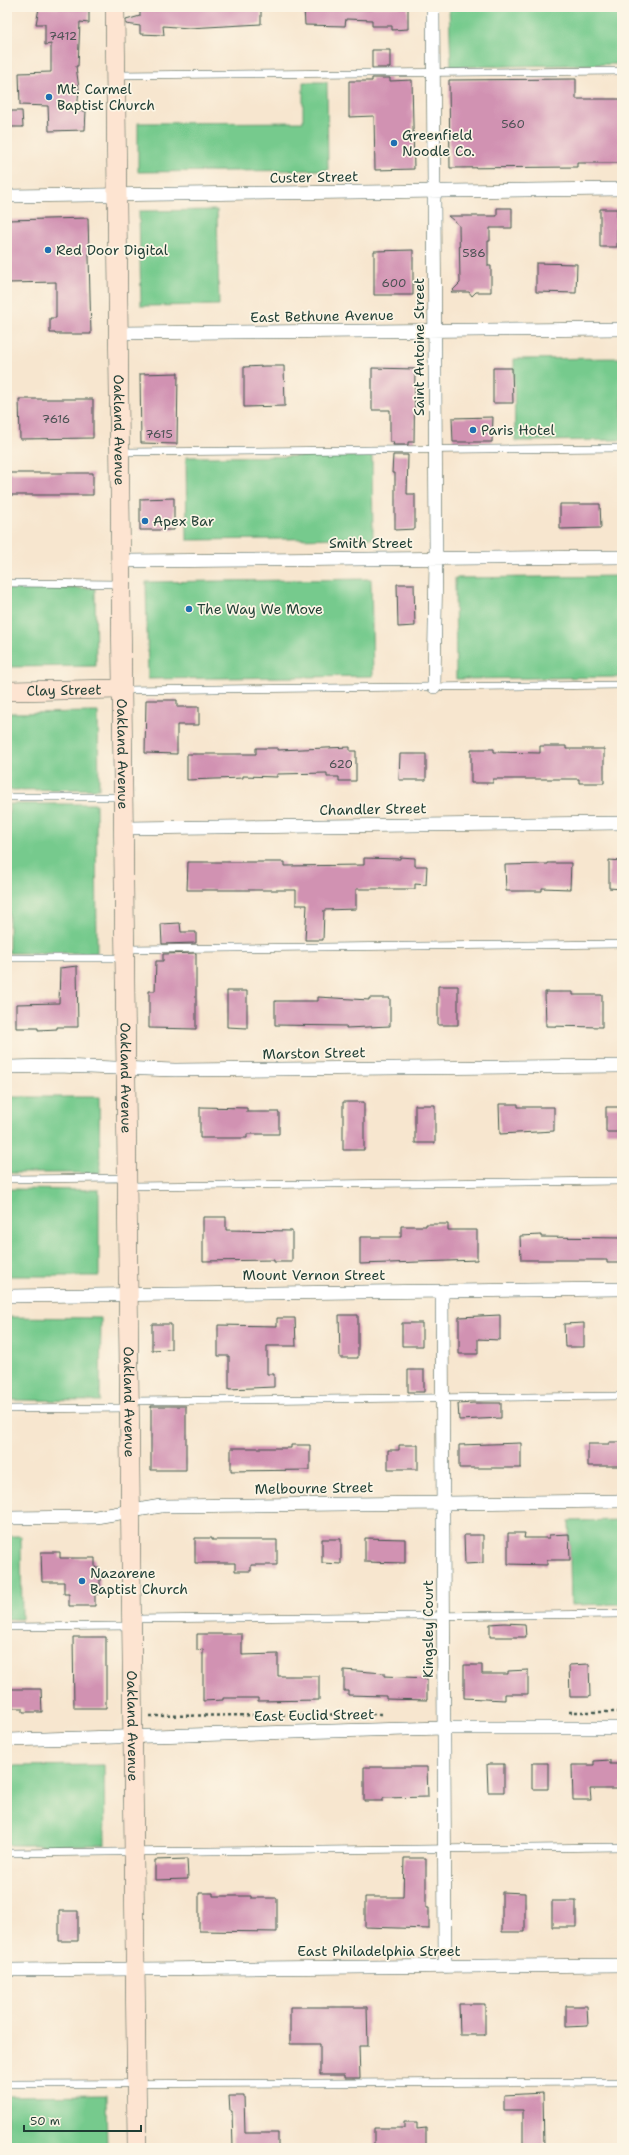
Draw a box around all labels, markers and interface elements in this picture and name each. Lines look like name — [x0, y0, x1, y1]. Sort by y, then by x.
house number: 7412 — [49, 28, 77, 44]
place label: Mt. Carmel Baptist Church — [57, 80, 155, 114]
marker: Mt. Carmel Baptist Church — [44, 92, 54, 102]
house number: 560 — [501, 116, 525, 132]
place label: Greenfield Noodle Co. — [402, 126, 475, 160]
marker: Greenfield Noodle Co. — [389, 138, 399, 148]
street label: Custer Street — [269, 167, 359, 187]
place label: Red Door Digital — [56, 241, 169, 259]
marker: Red Door Digital — [43, 245, 53, 255]
house number: 586 — [462, 245, 486, 261]
house number: 600 — [382, 275, 406, 291]
street label: Saint Antoine Street — [410, 278, 428, 416]
street label: East Bethune Avenue — [250, 306, 394, 326]
street label: Oakland Avenue — [110, 374, 129, 486]
house number: 7616 — [42, 411, 70, 427]
place label: Paris Hotel — [481, 421, 555, 439]
marker: Paris Hotel — [468, 425, 478, 435]
house number: 7615 — [145, 426, 173, 442]
place label: Apex Bar — [153, 512, 215, 530]
marker: Apex Bar — [140, 516, 150, 526]
street label: Smith Street — [329, 534, 413, 552]
place label: The Way We Move — [197, 600, 323, 618]
marker: The Way We Move — [184, 604, 194, 614]
street label: Clay Street — [26, 680, 102, 700]
street label: Oakland Avenue — [113, 698, 132, 810]
house number: 620 — [329, 756, 353, 772]
street label: Chandler Street — [319, 799, 427, 819]
street label: Oakland Avenue — [116, 1022, 136, 1134]
street label: Marston Street — [262, 1043, 366, 1063]
street label: Mount Vernon Street — [243, 1266, 385, 1284]
street label: Oakland Avenue — [120, 1346, 139, 1458]
street label: Melbourne Street — [255, 1478, 373, 1498]
place label: Nazarene Baptist Church — [90, 1564, 188, 1598]
marker: Nazarene Baptist Church — [77, 1576, 87, 1586]
street label: Kingsley Court — [419, 1580, 437, 1678]
street label: Oakland Avenue — [123, 1670, 142, 1782]
street label: East Euclid Street — [254, 1705, 374, 1725]
street label: East Philadelphia Street — [297, 1942, 461, 1960]
scale bar — [24, 2107, 141, 2133]
text: 50 m — [30, 2113, 60, 2129]

